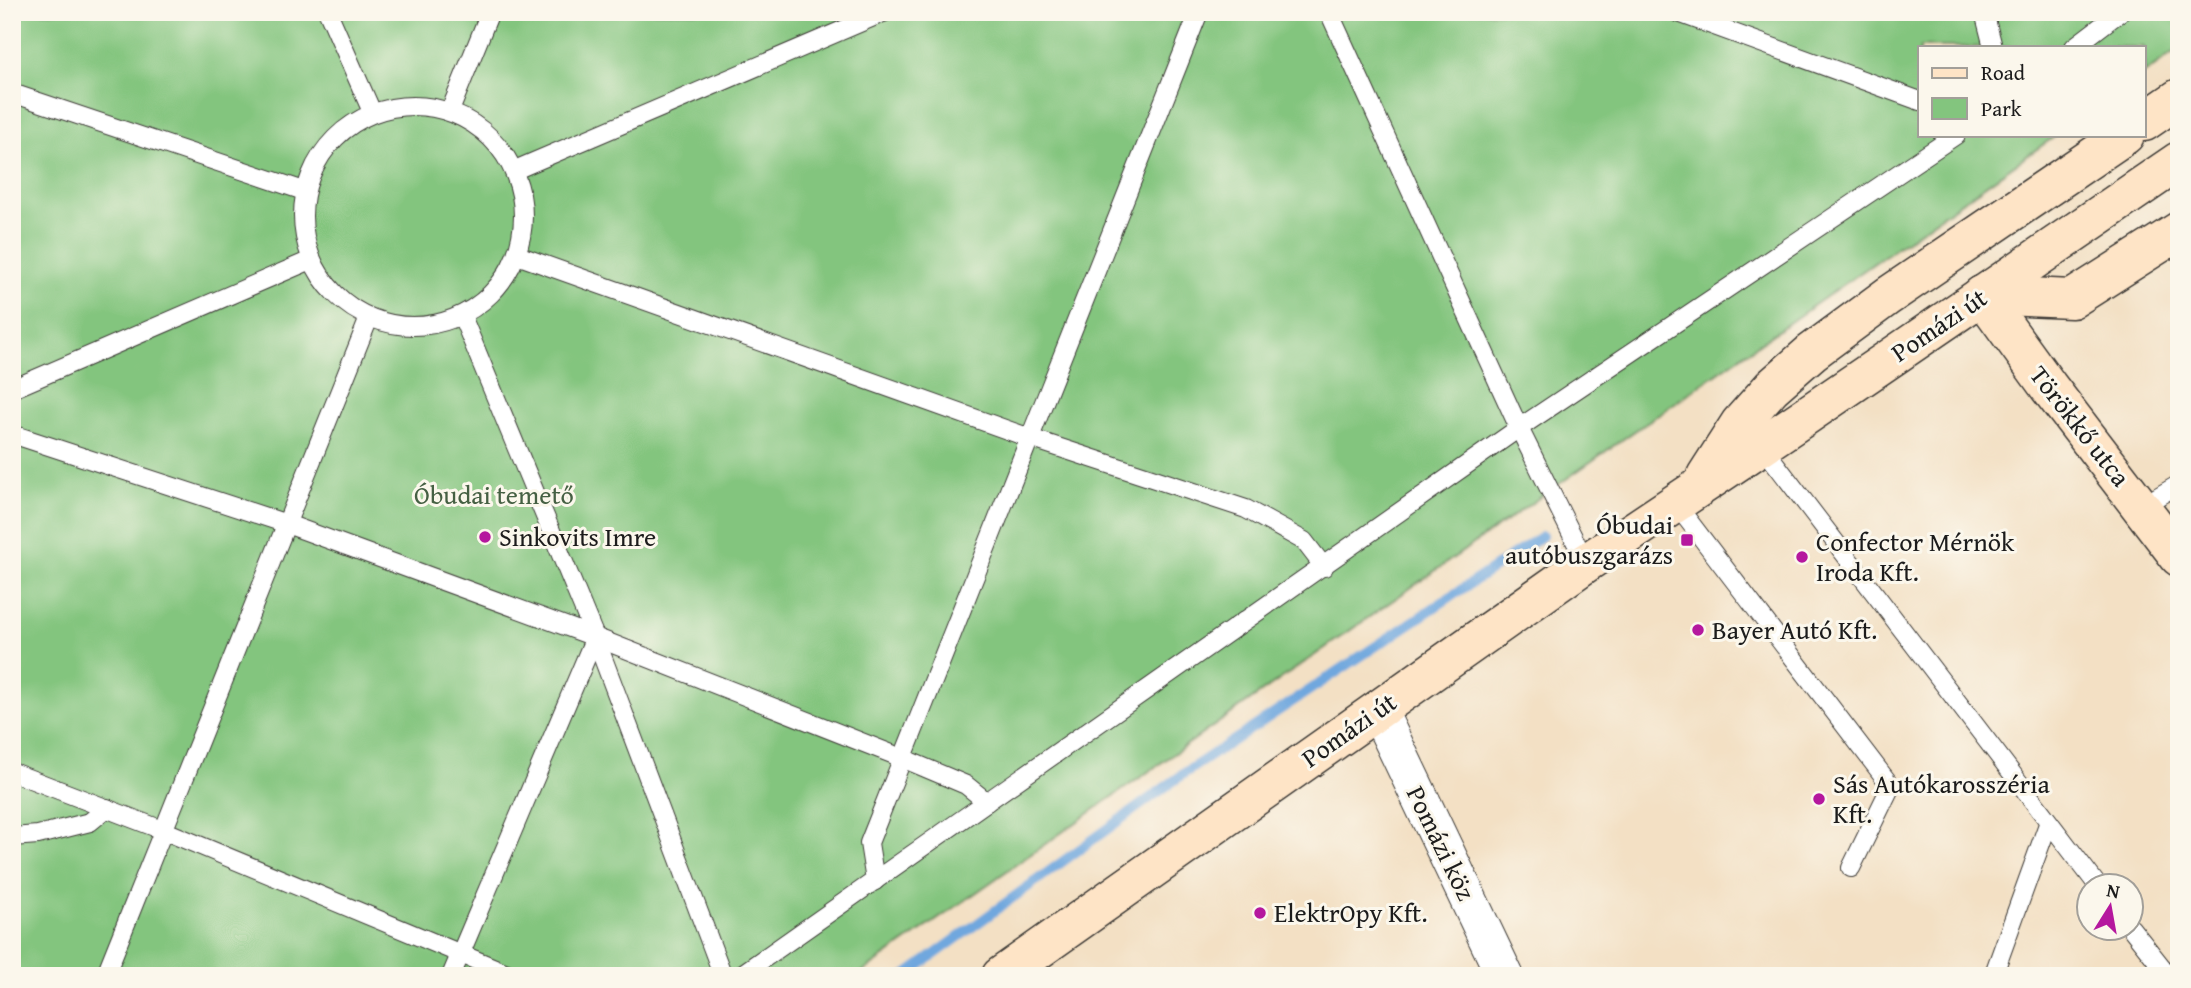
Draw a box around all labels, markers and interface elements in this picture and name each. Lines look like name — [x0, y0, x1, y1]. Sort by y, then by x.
legend — [1918, 46, 2146, 136]
text: Road — [1981, 57, 2026, 88]
text: Park — [1981, 93, 2022, 124]
street label: Pomázi út — [1883, 278, 1995, 371]
street label: Törökkő utca — [2021, 357, 2141, 495]
park label: Óbudai temető — [414, 475, 574, 514]
place label: Óbudai autóbuszgarázs — [1505, 505, 1673, 574]
place label: Sinkovits Imre — [499, 517, 656, 556]
place label: Confector Mérnök Iroda Kft. — [1816, 522, 2015, 591]
marker: Sinkovits Imre — [477, 529, 493, 545]
marker: Óbudai autóbuszgarázs — [1679, 532, 1695, 548]
marker: Confector Mérnök Iroda Kft. — [1794, 549, 1810, 565]
place label: Bayer Autó Kft. — [1712, 610, 1877, 649]
marker: Bayer Autó Kft. — [1690, 622, 1706, 638]
street label: Pomázi út — [1293, 683, 1404, 777]
place label: Sás Autókarosszéria Kft. — [1833, 764, 2051, 833]
street label: Pomázi köz — [1397, 779, 1486, 907]
marker: Sás Autókarosszéria Kft. — [1811, 791, 1827, 807]
north arrow — [2076, 872, 2146, 942]
text: N — [2104, 875, 2122, 905]
place label: ElektrOpy Kft. — [1274, 893, 1427, 932]
marker: ElektrOpy Kft. — [1252, 905, 1268, 921]

